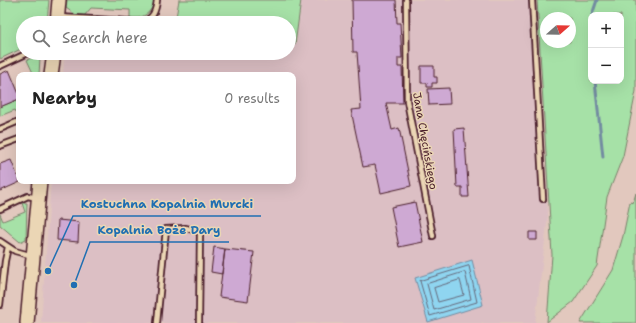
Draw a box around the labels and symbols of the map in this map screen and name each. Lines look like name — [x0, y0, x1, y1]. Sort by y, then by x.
north arrow — [540, 12, 576, 48]
street label: Jana Chęcińskiego — [409, 91, 441, 191]
callout: Kostuchna Kopalnia Murcki — [73, 192, 261, 216]
text: Kostuchna Kopalnia Murcki — [81, 196, 254, 212]
callout: Kopalnia Boże Dary — [90, 218, 229, 242]
text: Kopalnia Boże Dary — [98, 222, 220, 238]

